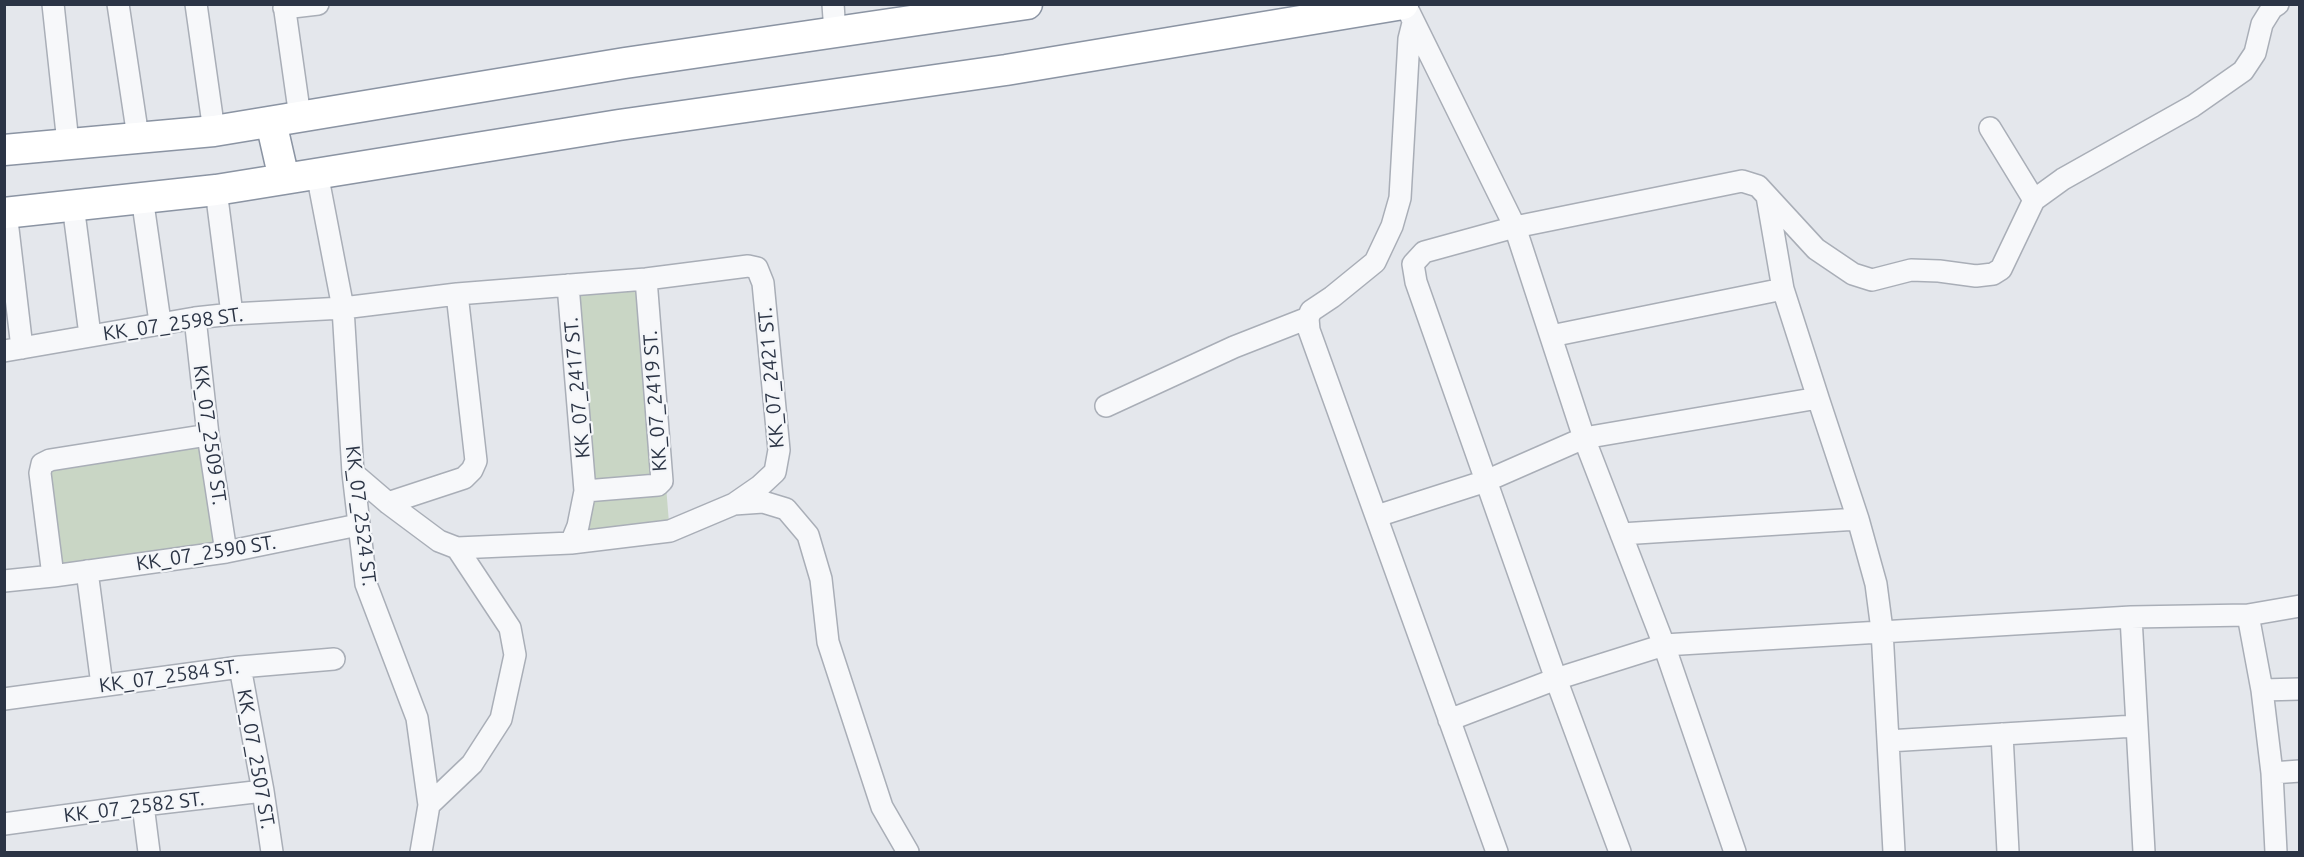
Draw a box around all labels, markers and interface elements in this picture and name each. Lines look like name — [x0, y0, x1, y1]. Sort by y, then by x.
street label: KK_07_2598 ST. — [101, 302, 245, 346]
street label: KK_07_2421 ST. — [753, 307, 789, 449]
street label: KK_07_2417 ST. — [559, 317, 595, 459]
street label: KK_07_2419 ST. — [638, 330, 672, 472]
street label: KK_07_2509 ST. — [188, 363, 232, 507]
street label: KK_07_2524 ST. — [340, 444, 382, 588]
street label: KK_07_2590 ST. — [134, 530, 278, 576]
street label: KK_07_2584 ST. — [97, 654, 241, 698]
street label: KK_07_2507 ST. — [232, 687, 280, 831]
street label: KK_07_2582 ST. — [62, 786, 206, 828]

